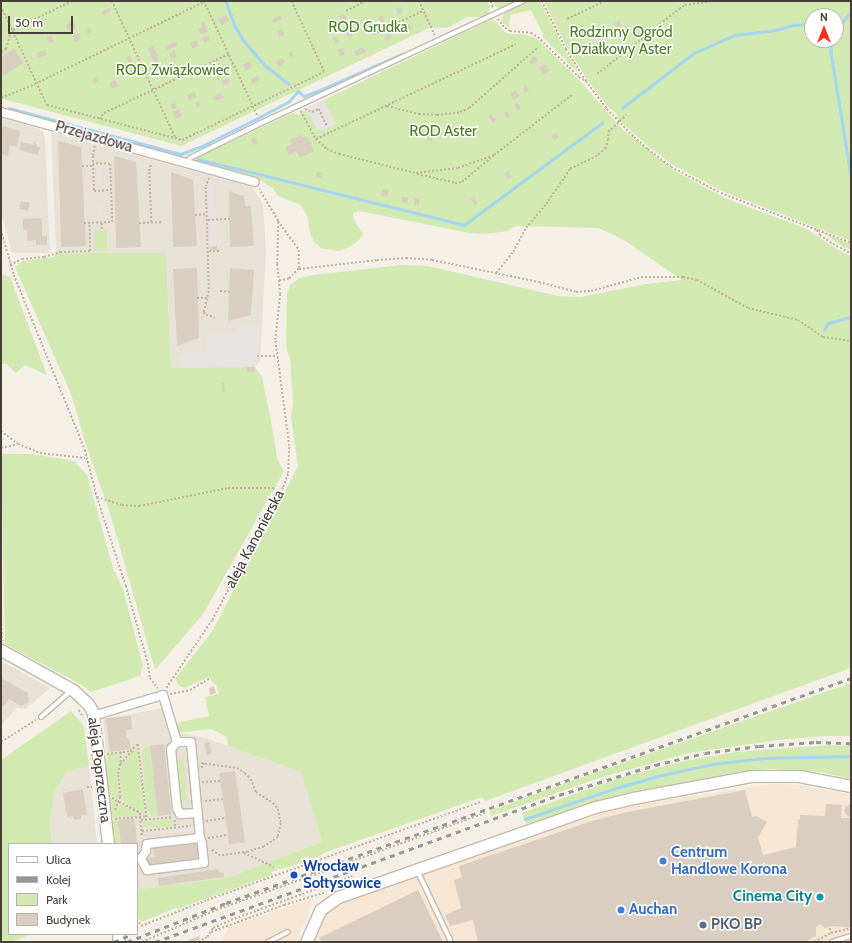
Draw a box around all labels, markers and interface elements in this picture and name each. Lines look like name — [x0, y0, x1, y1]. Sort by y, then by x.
scale bar — [10, 8, 75, 34]
north arrow — [804, 8, 844, 48]
text: N — [820, 10, 828, 24]
text: 50 m — [15, 15, 43, 30]
park label: ROD Grudka — [328, 19, 408, 37]
park label: Rodzinny Ogród Działkowy Aster — [569, 23, 673, 58]
park label: ROD Związkowiec — [116, 62, 230, 80]
street label: Przejazdowa — [53, 117, 135, 157]
park label: ROD Aster — [409, 123, 477, 141]
street label: aleja Kanonierska — [222, 487, 288, 591]
street label: aleja Poprzeczna — [84, 716, 114, 824]
legend — [8, 843, 138, 935]
place label: Centrum Handlowe Korona — [671, 843, 787, 878]
text: Ulica — [46, 852, 71, 867]
marker: Centrum Handlowe Korona — [658, 856, 668, 866]
place label: Wrocław Sołtysowice — [303, 857, 381, 892]
marker: Wrocław Sołtysowice — [288, 869, 300, 881]
text: Kolej — [46, 872, 70, 887]
place label: Cinema City — [733, 888, 812, 906]
text: Park — [46, 892, 68, 907]
marker: Cinema City — [815, 892, 825, 902]
place label: Auchan — [629, 901, 677, 919]
marker: Auchan — [616, 905, 626, 915]
text: Budynek — [46, 912, 90, 927]
place label: PKO BP — [711, 916, 762, 934]
marker: PKO BP — [698, 920, 708, 930]

